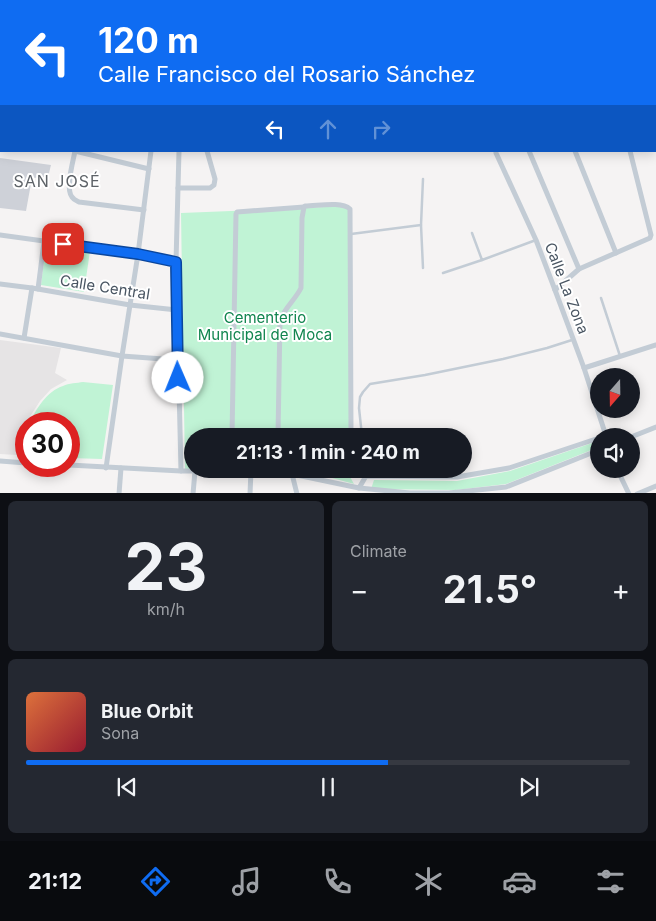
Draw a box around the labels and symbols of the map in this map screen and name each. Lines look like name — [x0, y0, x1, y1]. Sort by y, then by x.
district label: SAN JOSÉ — [13, 171, 101, 191]
pin — [42, 223, 84, 265]
street label: Calle La Zona — [541, 240, 593, 336]
street label: Calle Central — [59, 271, 151, 303]
park label: Cementerio Municipal de Moca — [198, 308, 332, 344]
position arrow — [151, 351, 203, 403]
north arrow — [590, 368, 640, 418]
speed limit sign: 30 — [15, 412, 80, 477]

